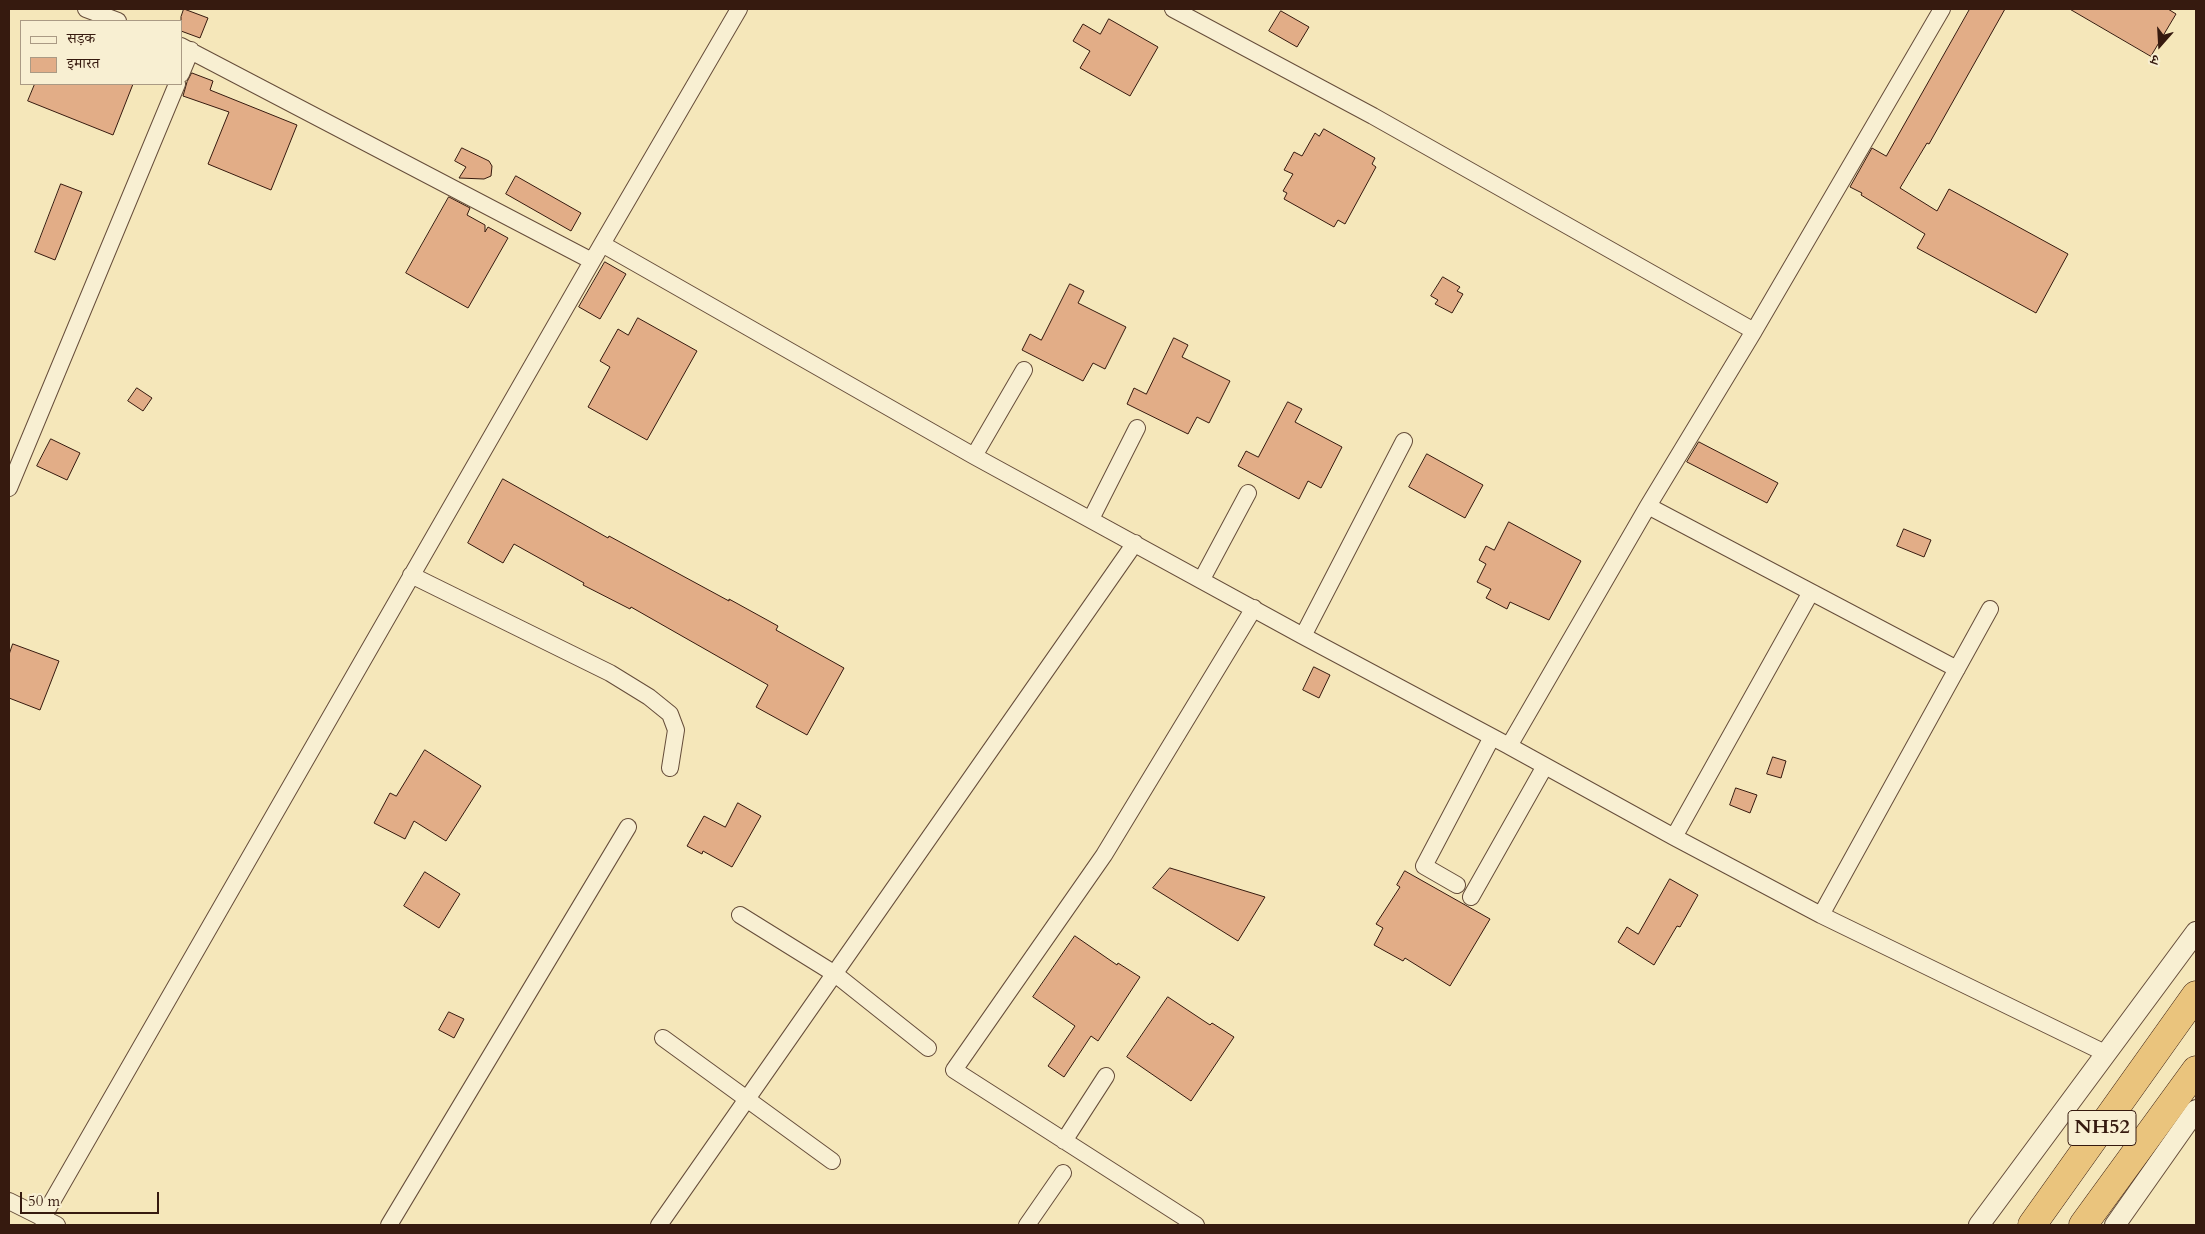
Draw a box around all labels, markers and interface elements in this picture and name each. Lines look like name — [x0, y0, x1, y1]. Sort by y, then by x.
legend — [20, 20, 182, 85]
north arrow — [2135, 20, 2185, 70]
text: सड़क — [67, 28, 95, 48]
text: उ — [2148, 50, 2161, 70]
text: इमारत — [67, 53, 100, 73]
road number: NH52 — [2068, 1110, 2136, 1146]
scale bar — [22, 1182, 161, 1214]
text: 50 m — [28, 1191, 60, 1211]

